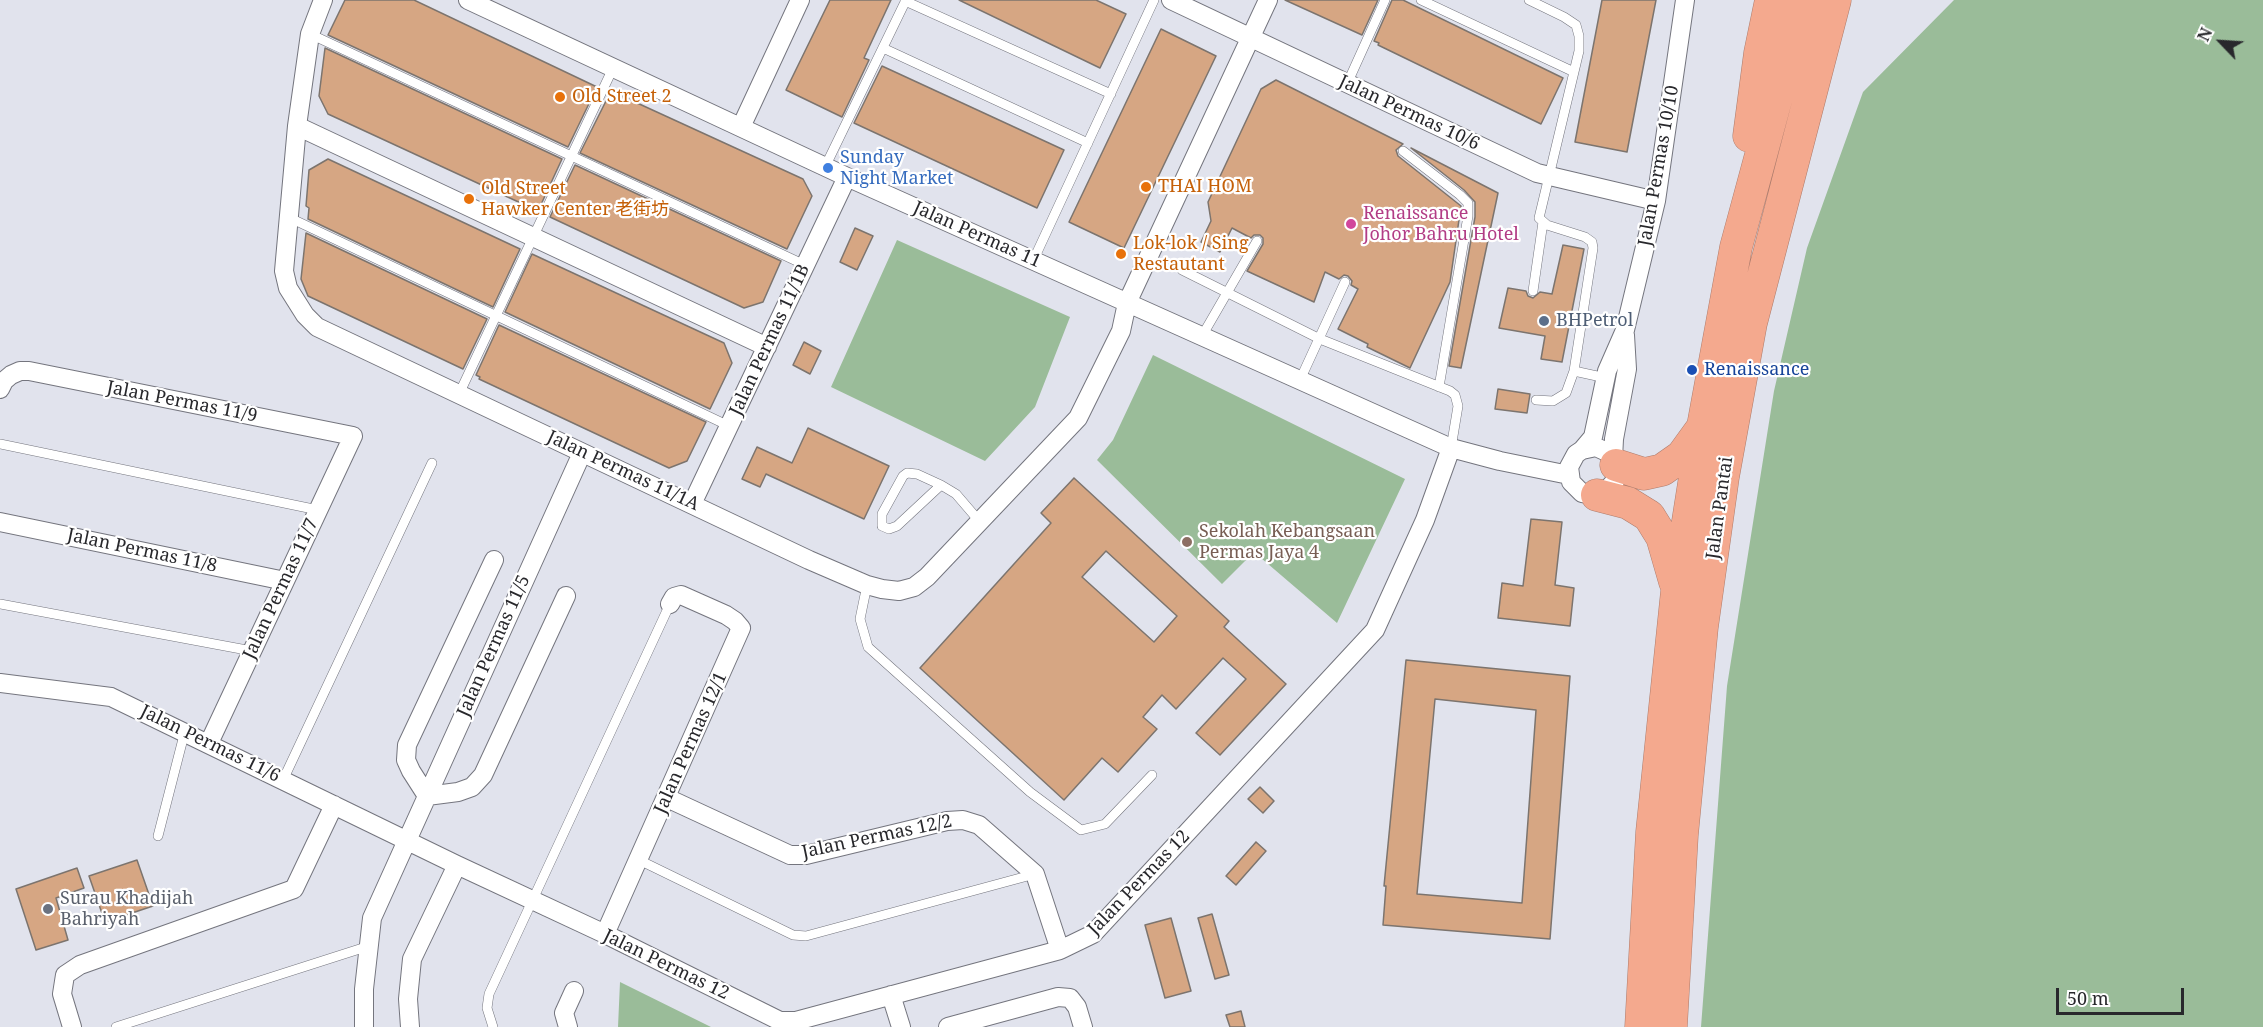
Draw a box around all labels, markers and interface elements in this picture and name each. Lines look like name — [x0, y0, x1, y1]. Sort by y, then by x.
north arrow — [2191, 12, 2251, 72]
text: N — [2192, 24, 2217, 45]
street label: Jalan Permas 10/6 — [1335, 71, 1483, 155]
street label: Jalan Permas 10/10 — [1634, 84, 1684, 248]
place label: Old Street 2 — [572, 86, 672, 108]
marker: Old Street 2 — [553, 90, 567, 104]
place label: Sunday Night Market — [840, 147, 953, 190]
marker: Sunday Night Market — [821, 161, 835, 175]
place label: THAI HOM — [1158, 176, 1252, 198]
place label: Old Street Hawker Center 老街坊 — [481, 178, 669, 220]
marker: THAI HOM — [1139, 180, 1153, 194]
marker: Old Street Hawker Center 老街坊 — [462, 192, 476, 206]
street label: Jalan Permas 11 — [910, 197, 1044, 273]
place label: Renaissance Johor Bahru Hotel — [1363, 203, 1519, 246]
marker: Renaissance Johor Bahru Hotel — [1344, 217, 1358, 231]
place label: Lok-lok / Sing Restautant — [1133, 233, 1249, 276]
marker: Lok-lok / Sing Restautant — [1114, 247, 1128, 261]
street label: Jalan Permas 11/1B — [725, 261, 815, 419]
place label: BHPetrol — [1556, 310, 1633, 332]
marker: BHPetrol — [1537, 314, 1551, 328]
place label: Renaissance — [1704, 359, 1809, 381]
marker: Renaissance — [1685, 363, 1699, 377]
street label: Jalan Permas 11/9 — [105, 377, 259, 427]
street label: Jalan Permas 11/1A — [543, 426, 703, 516]
street label: Jalan Pantai — [1702, 455, 1738, 561]
street label: Jalan Permas 11/7 — [239, 515, 323, 663]
place label: Sekolah Kebangsaan Permas Jaya 4 — [1199, 521, 1375, 564]
street label: Jalan Permas 11/8 — [65, 525, 219, 577]
marker: Sekolah Kebangsaan Permas Jaya 4 — [1180, 535, 1194, 549]
street label: Jalan Permas 11/5 — [453, 572, 535, 720]
street label: Jalan Permas 12/1 — [650, 669, 732, 817]
street label: Jalan Permas 11/6 — [137, 701, 283, 787]
street label: Jalan Permas 12/2 — [800, 811, 954, 863]
street label: Jalan Permas 12 — [1083, 826, 1195, 940]
place label: Surau Khadijah Bahriyah — [60, 888, 194, 930]
marker: Surau Khadijah Bahriyah — [41, 902, 55, 916]
street label: Jalan Permas 12 — [599, 925, 733, 1005]
scale bar — [2059, 976, 2186, 1014]
text: 50 m — [2067, 986, 2109, 1010]

